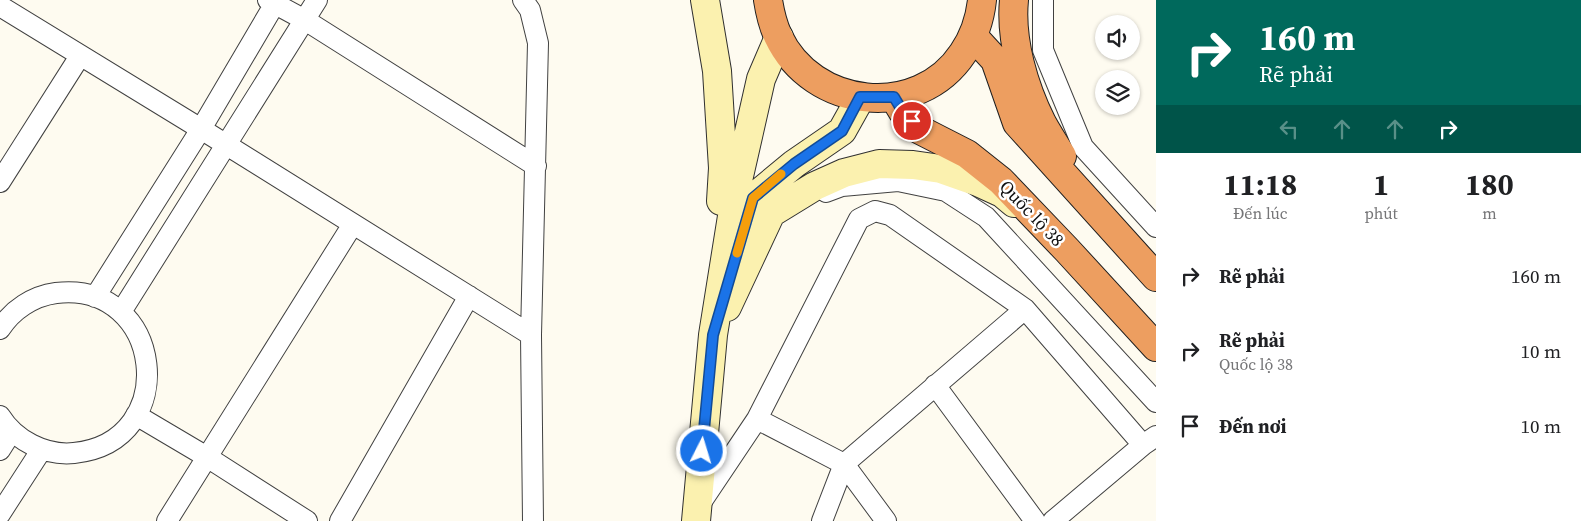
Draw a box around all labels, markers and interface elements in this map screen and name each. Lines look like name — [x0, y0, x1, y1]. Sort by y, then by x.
text: 160 m — [1259, 14, 1355, 62]
map controls — [1095, 15, 1140, 115]
button: sound — [1095, 15, 1140, 60]
icon: right — [1176, 20, 1241, 85]
text: Rẽ phải — [1259, 59, 1333, 89]
button: layers — [1095, 70, 1140, 115]
pin — [891, 100, 933, 142]
icon: arrive — [898, 107, 926, 135]
icon: left — [1275, 115, 1303, 143]
icon: ahead — [1328, 115, 1356, 143]
icon: ahead — [1381, 115, 1409, 143]
icon: right — [1434, 115, 1462, 143]
text: 11:18 — [1223, 164, 1297, 205]
text: 1 — [1373, 164, 1389, 205]
text: 180 — [1465, 164, 1514, 205]
street label: Quốc lộ 38 — [994, 174, 1070, 252]
text: Đến lúc — [1233, 202, 1288, 224]
text: phút — [1365, 202, 1398, 224]
text: m — [1482, 202, 1497, 224]
icon: right — [1176, 262, 1204, 290]
text: Rẽ phải — [1219, 263, 1285, 289]
text: 160 m — [1511, 263, 1561, 289]
text: Rẽ phải — [1219, 327, 1285, 353]
icon: right — [1176, 337, 1204, 365]
text: 10 m — [1520, 338, 1561, 364]
text: Quốc lộ 38 — [1219, 353, 1293, 375]
icon: arrive — [1176, 412, 1204, 440]
text: Đến nơi — [1219, 413, 1287, 439]
text: 10 m — [1520, 413, 1561, 439]
position arrow — [675, 424, 727, 476]

